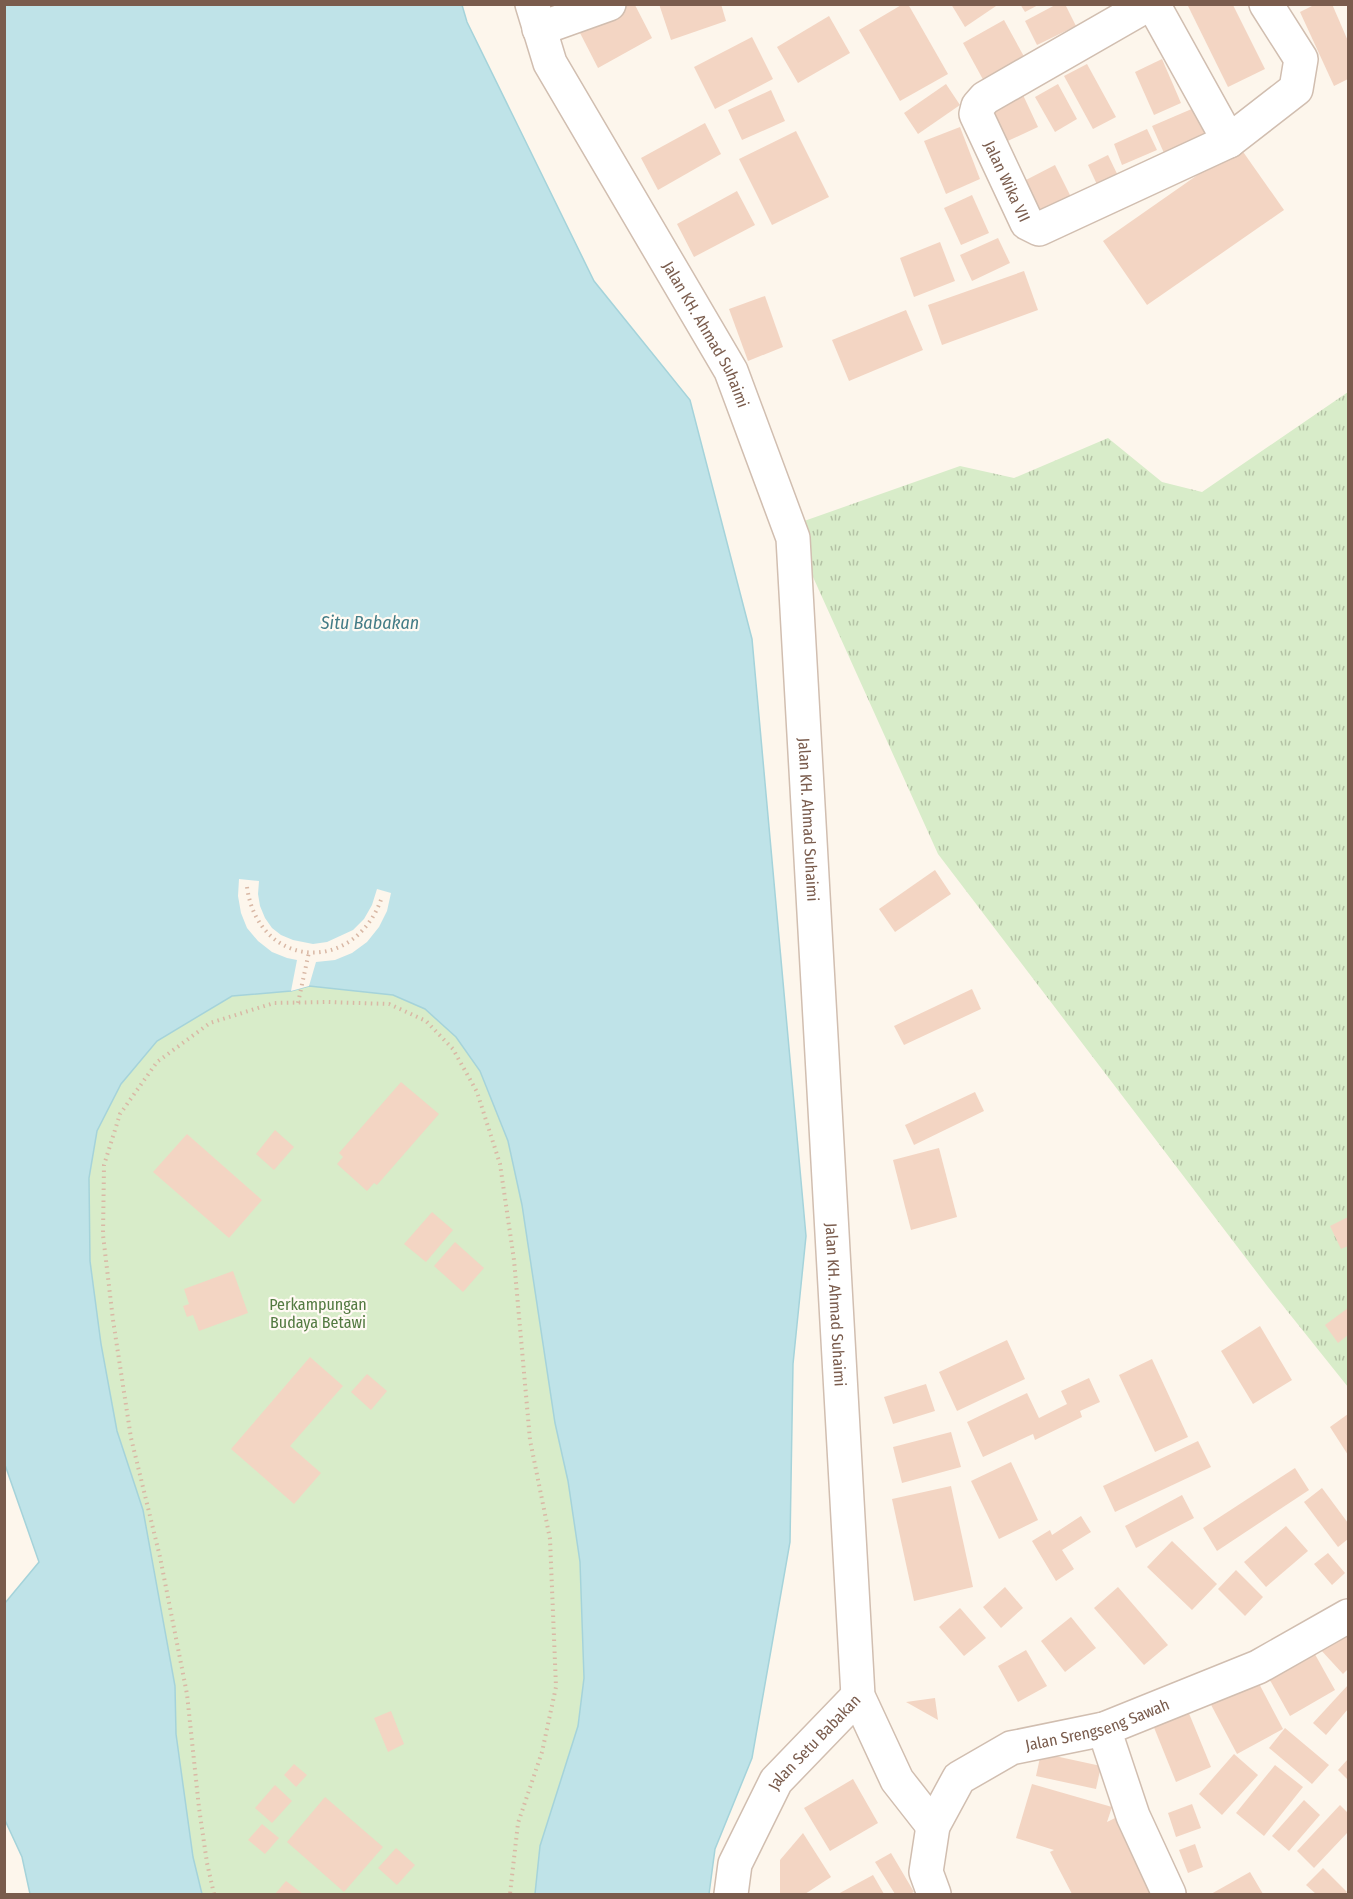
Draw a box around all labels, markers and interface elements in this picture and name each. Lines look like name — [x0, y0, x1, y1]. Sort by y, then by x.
street label: Jalan Wika VII — [980, 138, 1034, 225]
street label: Jalan KH. Ahmad Suhaimi — [659, 258, 753, 410]
water label: Situ Babakan — [320, 612, 419, 634]
street label: Jalan KH. Ahmad Suhaimi — [794, 737, 822, 902]
street label: Jalan KH. Ahmad Suhaimi — [821, 1222, 850, 1387]
park label: Perkampungan Budaya Betawi — [269, 1295, 367, 1332]
street label: Jalan Setu Babakan — [764, 1690, 864, 1793]
street label: Jalan Srengseng Sawah — [1023, 1695, 1172, 1755]

